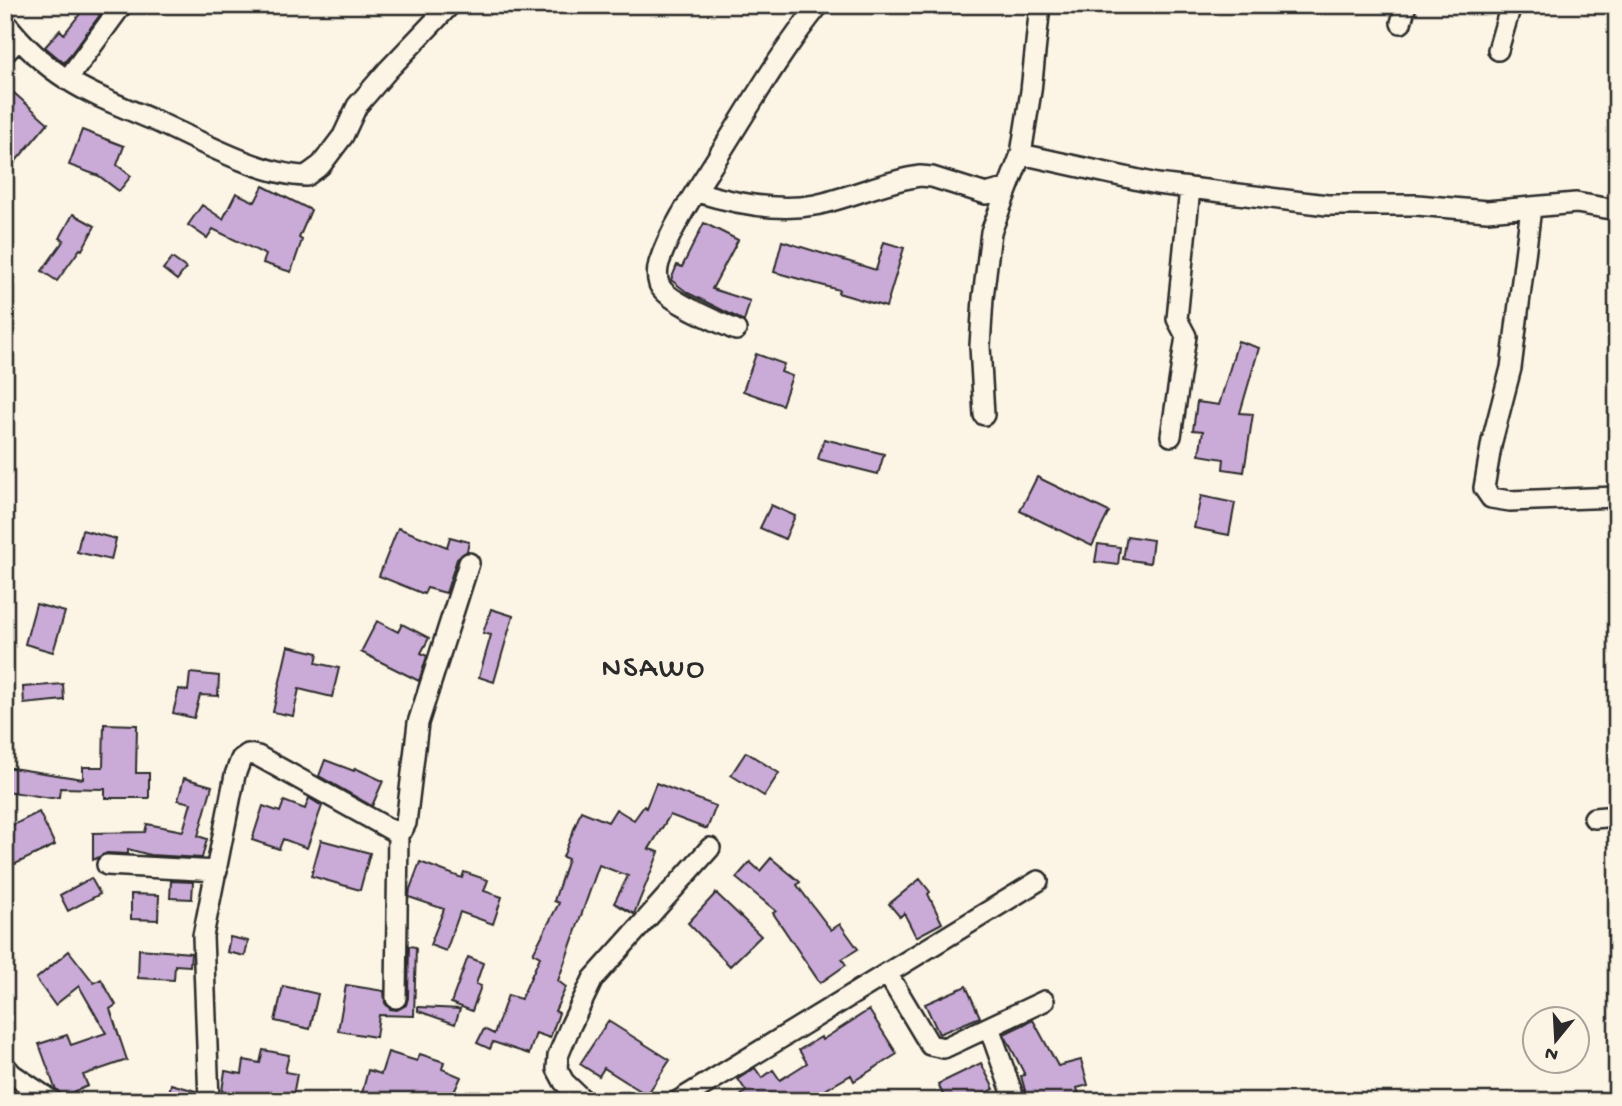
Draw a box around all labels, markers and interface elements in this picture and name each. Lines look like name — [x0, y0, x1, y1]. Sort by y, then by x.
district label: NSAWO — [602, 653, 706, 688]
north arrow — [1520, 1004, 1590, 1074]
text: N — [1542, 1040, 1561, 1066]

